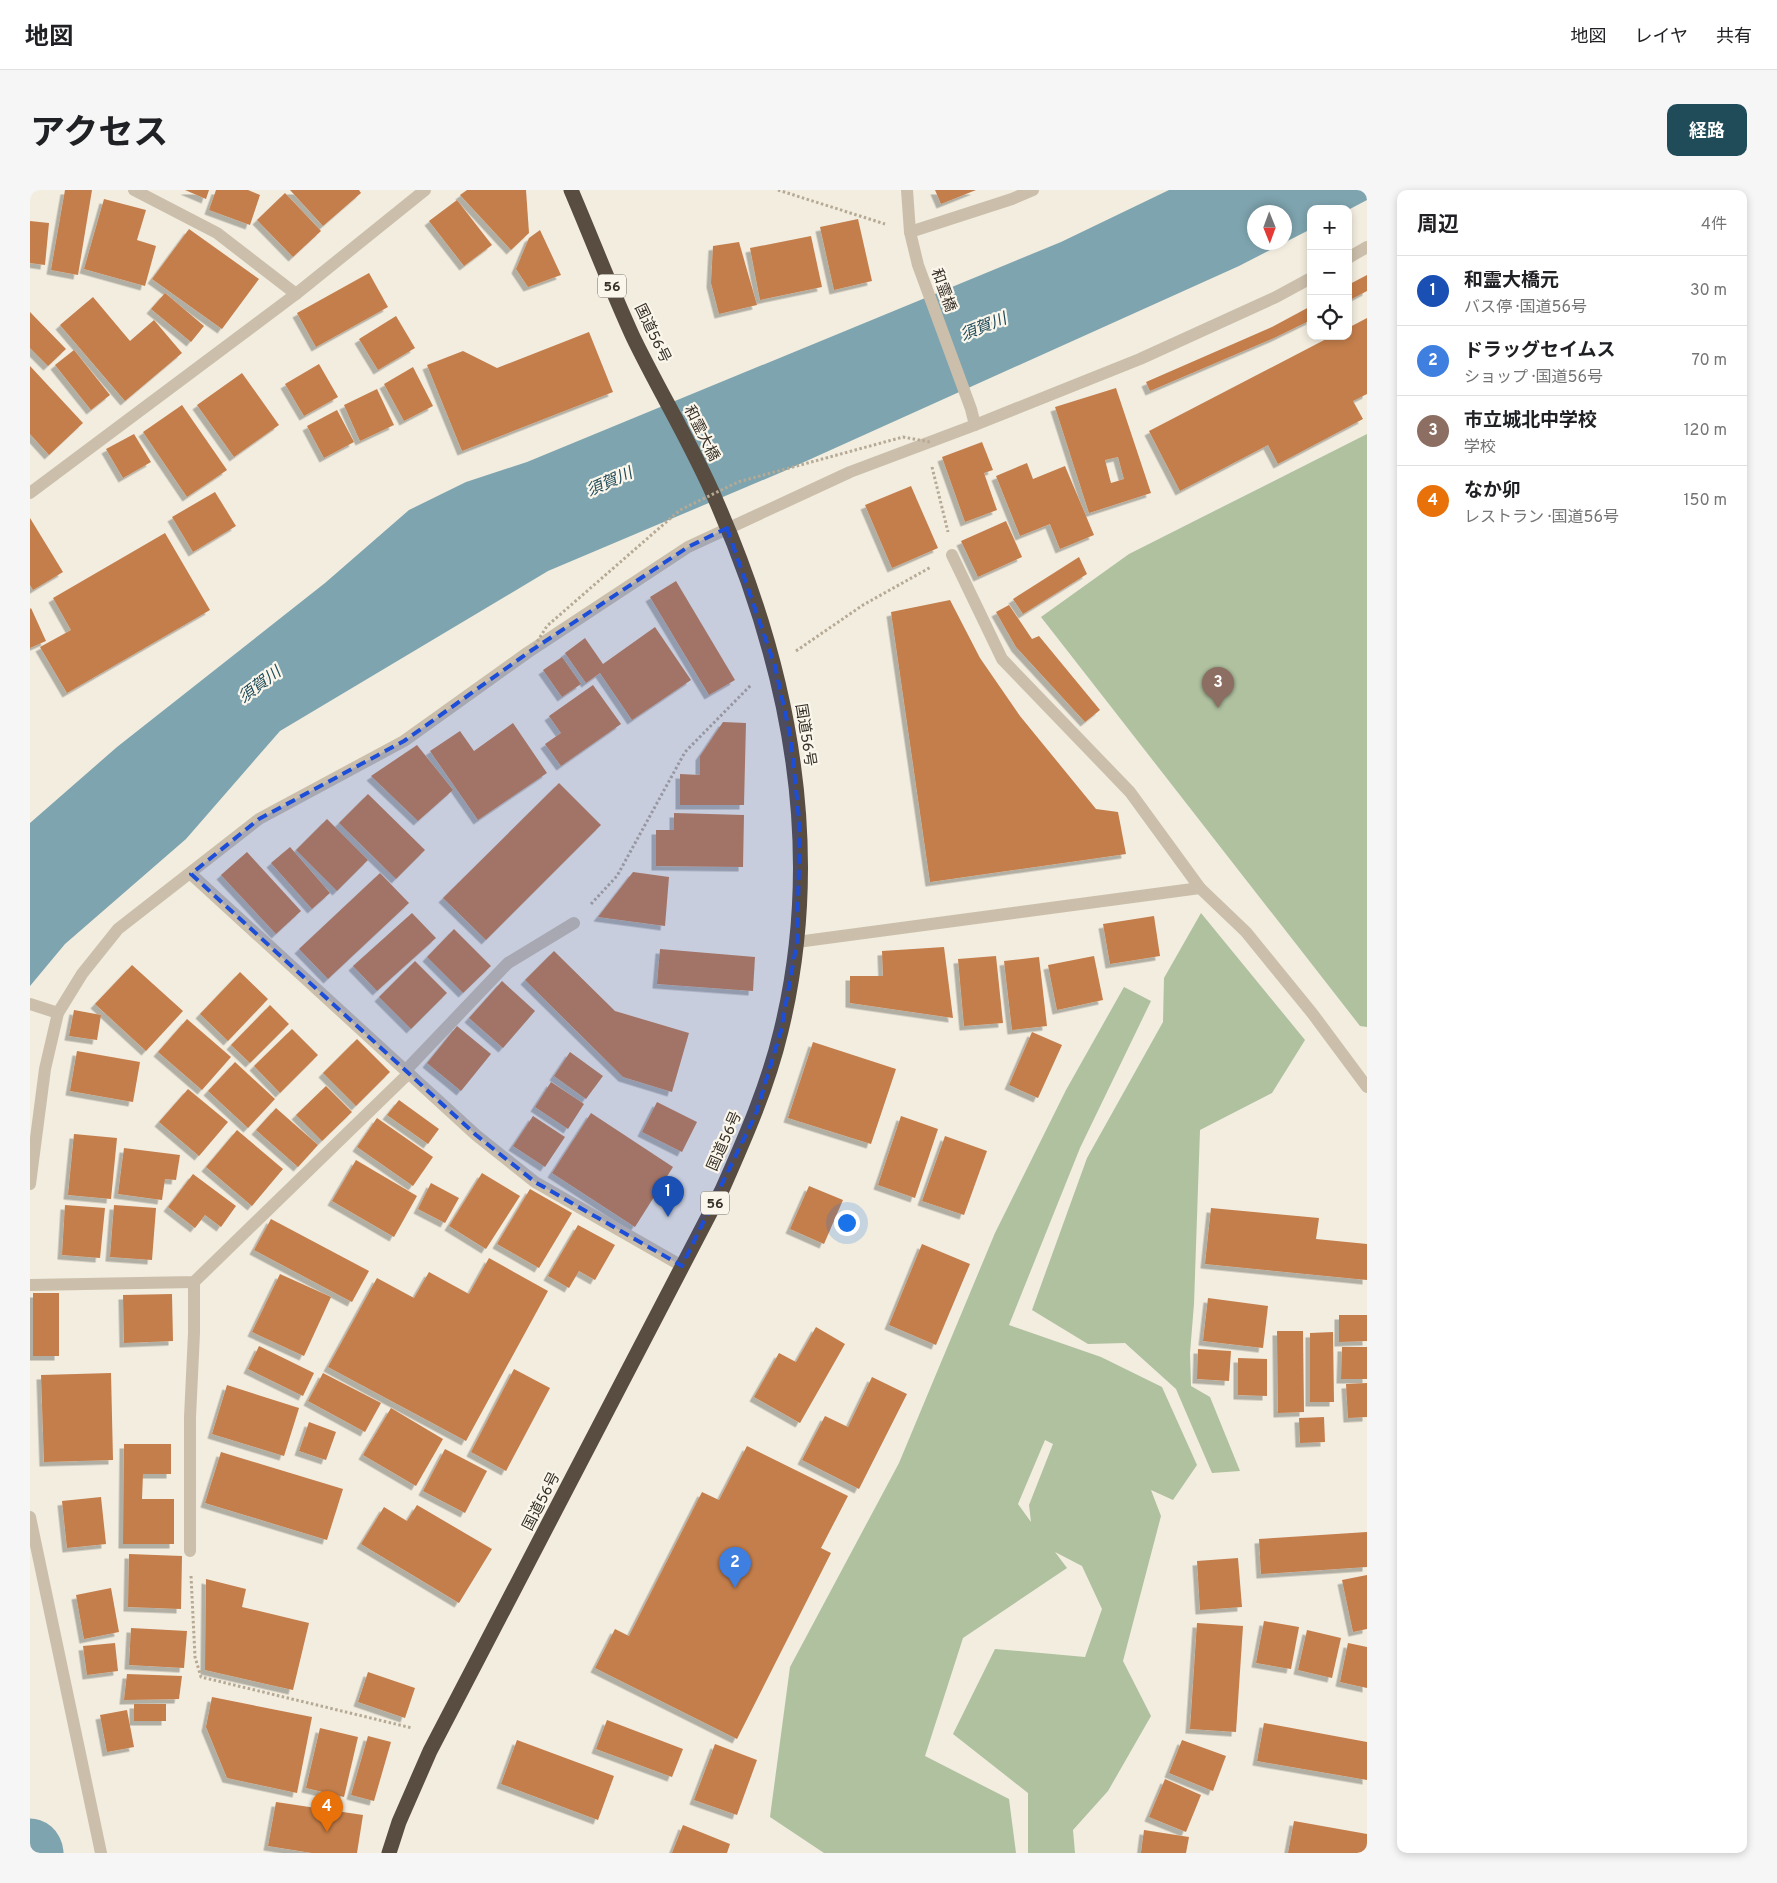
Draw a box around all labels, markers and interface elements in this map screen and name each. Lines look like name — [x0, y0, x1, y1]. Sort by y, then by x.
text: 地図 — [25, 23, 73, 53]
text: 地図 — [1571, 26, 1607, 49]
text: レイヤ — [1635, 26, 1688, 49]
text: 共有 — [1716, 26, 1752, 49]
button: 経路 — [1667, 104, 1747, 156]
text: アクセス — [30, 113, 168, 157]
north arrow — [1247, 205, 1292, 250]
map controls — [1307, 205, 1352, 340]
button: + — [1307, 205, 1352, 250]
text: 周辺 — [1417, 212, 1459, 239]
text: 4件 — [1701, 215, 1727, 235]
button: − — [1307, 250, 1352, 295]
street label: 和霊橋 — [926, 266, 959, 315]
text: 和霊大橋元 — [1464, 269, 1559, 293]
road number: 56 — [598, 274, 626, 298]
text: 1 — [1430, 281, 1436, 301]
text: 30 m — [1690, 281, 1727, 301]
button: locate — [1307, 295, 1352, 340]
text: バス停 · 国道56号 — [1464, 298, 1587, 318]
street label: 国道56号 — [629, 301, 674, 366]
water label: 須賀川 — [958, 309, 1012, 346]
text: ドラッグセイムス — [1464, 339, 1616, 363]
text: 2 — [1428, 351, 1438, 371]
text: 70 m — [1692, 351, 1727, 371]
text: ショップ · 国道56号 — [1464, 368, 1603, 388]
street label: 和霊大橋 — [679, 403, 723, 465]
text: 市立城北中学校 — [1464, 409, 1597, 433]
text: 3 — [1428, 421, 1438, 441]
text: 120 m — [1684, 421, 1727, 441]
text: 学校 — [1464, 438, 1496, 458]
water label: 須賀川 — [584, 463, 638, 502]
text: なか卯 — [1464, 479, 1521, 503]
text: 4 — [1428, 491, 1438, 511]
text: 150 m — [1684, 491, 1727, 511]
text: レストラン · 国道56号 — [1464, 508, 1619, 528]
water label: 須賀川 — [235, 662, 287, 708]
pin: 3 — [1202, 667, 1234, 708]
street label: 国道56号 — [790, 702, 819, 768]
street label: 国道56号 — [704, 1109, 747, 1174]
pin: 1 — [652, 1176, 684, 1217]
road number: 56 — [701, 1191, 729, 1214]
your location — [834, 1210, 860, 1236]
street label: 国道56号 — [520, 1469, 565, 1534]
pin: 2 — [719, 1547, 751, 1588]
pin: 4 — [311, 1791, 343, 1832]

